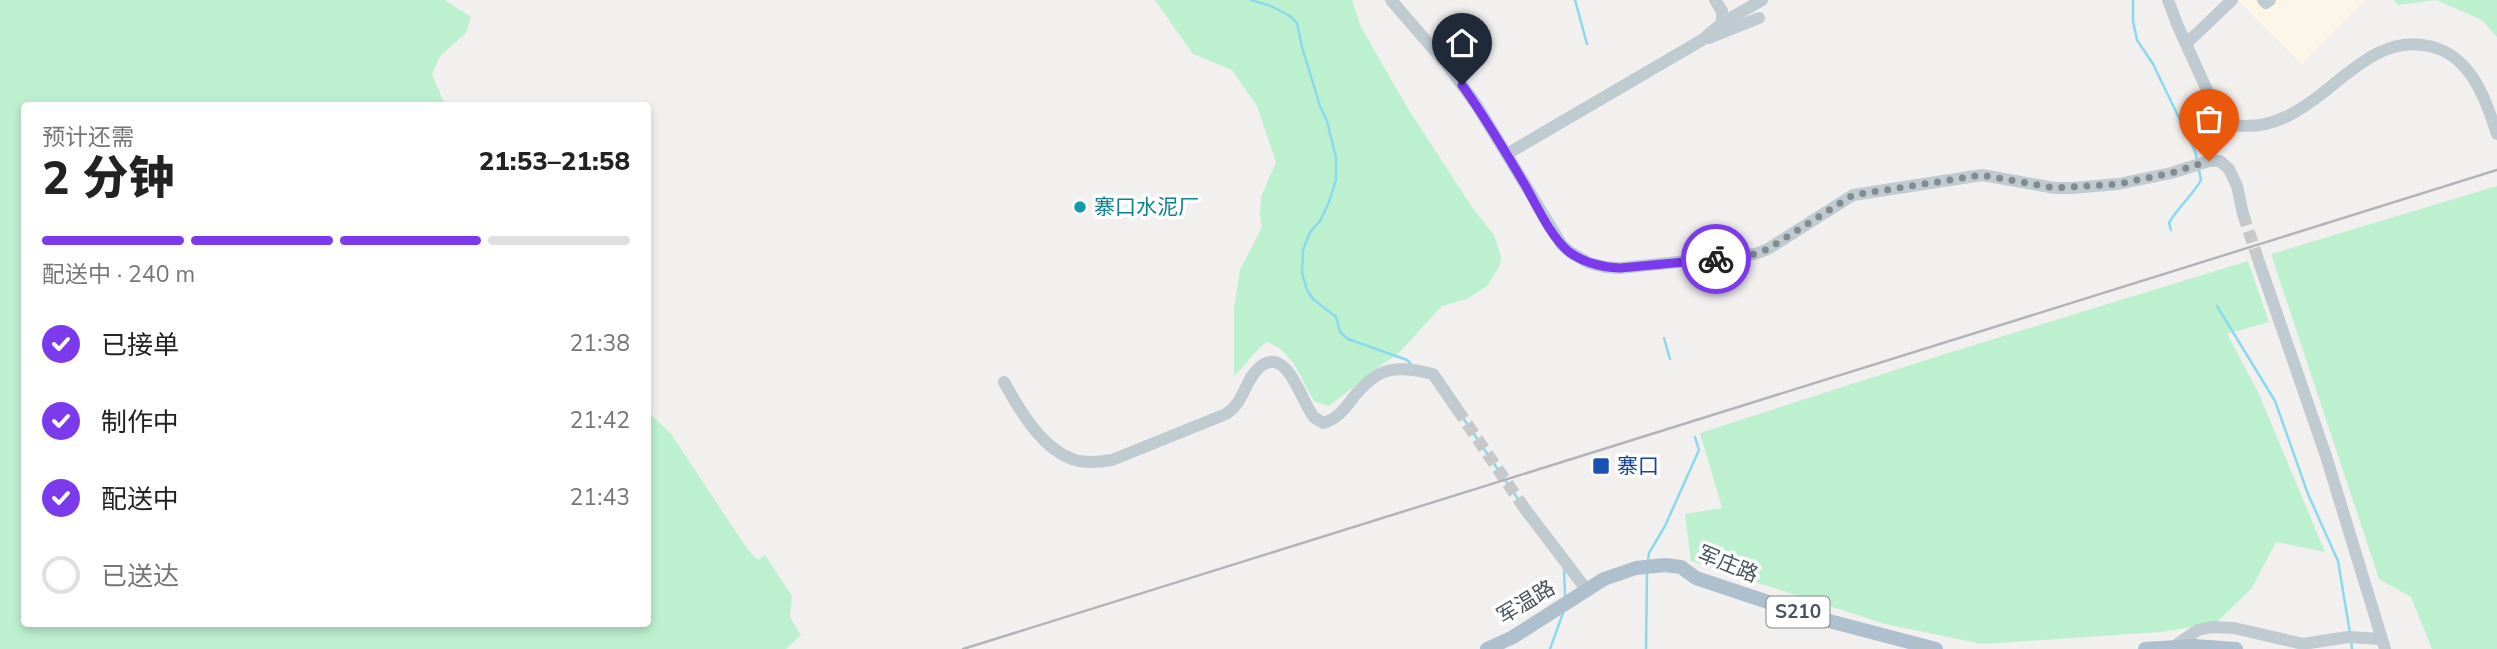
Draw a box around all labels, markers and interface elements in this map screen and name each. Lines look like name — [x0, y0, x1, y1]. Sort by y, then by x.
pin — [1432, 13, 1492, 85]
icon: home — [1443, 24, 1481, 62]
pin — [2179, 89, 2239, 161]
icon: bag — [2190, 100, 2228, 138]
text: 预计还需 — [42, 122, 134, 153]
text: 21:53–21:58 — [479, 144, 630, 179]
text: 2 分钟 — [42, 147, 174, 210]
place label: 寨口水泥厂 — [1094, 193, 1199, 221]
marker: 寨口水泥厂 — [1072, 199, 1088, 215]
courier — [1681, 224, 1751, 294]
icon: bike — [1697, 240, 1735, 278]
text: 配送中 · 240 m — [42, 259, 195, 290]
icon: check — [42, 325, 80, 363]
text: 已接单 — [101, 328, 179, 363]
text: 21:38 — [570, 328, 630, 359]
icon: check — [42, 402, 80, 440]
text: 制作中 — [101, 405, 179, 440]
text: 21:42 — [570, 405, 630, 436]
place label: 寨口 — [1617, 452, 1659, 480]
marker: 寨口 — [1591, 456, 1611, 476]
icon: check — [42, 479, 80, 517]
text: 配送中 — [101, 482, 179, 517]
text: 21:43 — [570, 482, 630, 513]
street label: 军庄路 — [1694, 539, 1762, 589]
text: 已送达 — [101, 559, 179, 594]
street label: 军温路 — [1492, 574, 1560, 630]
road number: S210 — [1766, 596, 1829, 628]

